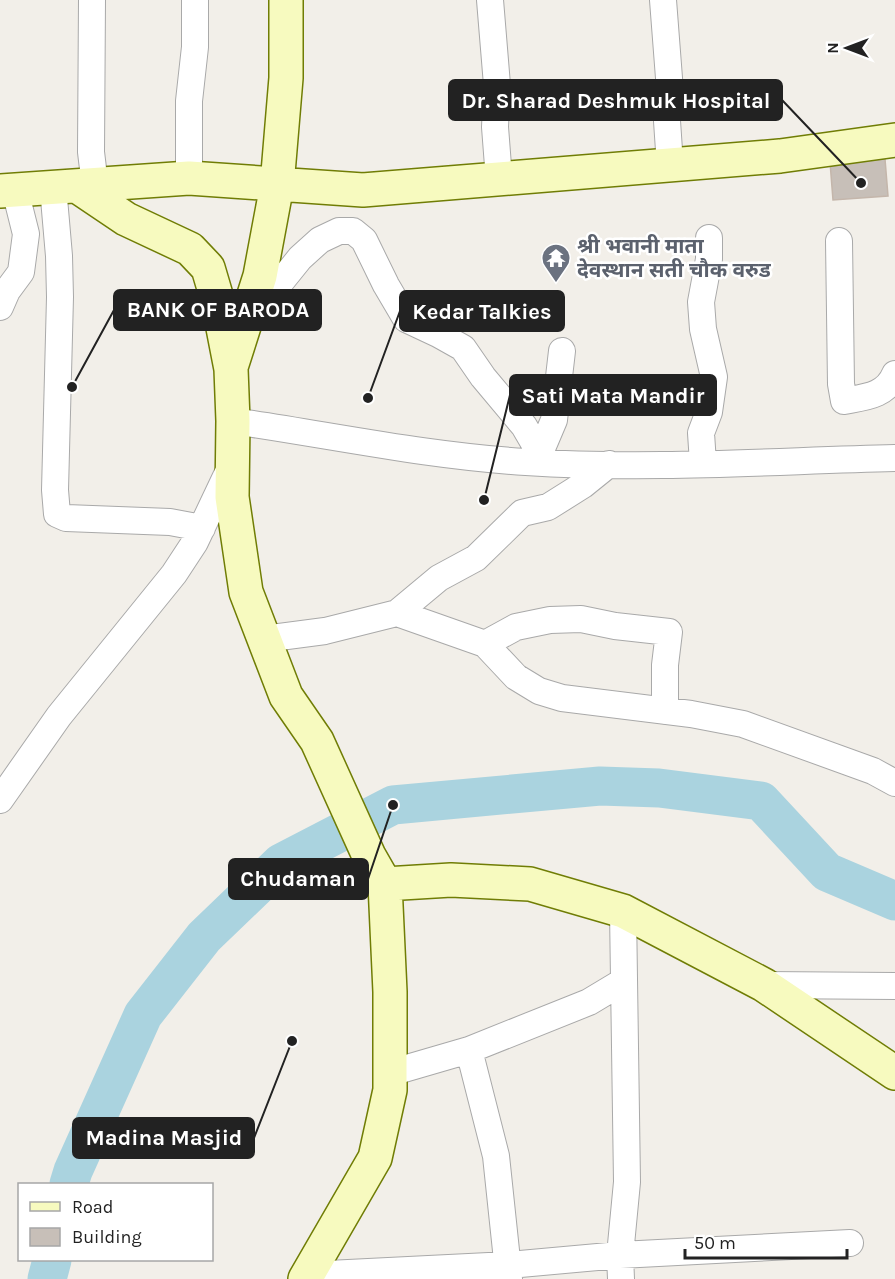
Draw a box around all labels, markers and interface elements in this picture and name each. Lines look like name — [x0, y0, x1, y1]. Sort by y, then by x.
north arrow — [817, 18, 877, 78]
text: N — [823, 42, 842, 54]
callout: Dr. Sharad Deshmuk Hospital — [449, 80, 782, 120]
text: Dr. Sharad Deshmuk Hospital — [462, 88, 771, 114]
place label: श्री भवानी माता देवस्थान सती चौक वरुड — [577, 234, 772, 282]
temple icon: श्री भवानी माता देवस्थान सती चौक वरुड — [540, 242, 572, 284]
callout: BANK OF BARODA — [114, 290, 321, 330]
callout: Kedar Talkies — [400, 291, 564, 331]
text: BANK OF BARODA — [127, 297, 309, 323]
text: Kedar Talkies — [412, 299, 552, 325]
callout: Sati Mata Mandir — [510, 375, 716, 415]
text: Sati Mata Mandir — [522, 383, 705, 409]
callout: Chudaman — [229, 859, 368, 899]
text: Chudaman — [240, 866, 356, 892]
callout: Madina Masjid — [73, 1118, 254, 1158]
text: Madina Masjid — [86, 1125, 242, 1151]
legend — [18, 1183, 213, 1261]
text: Road — [72, 1196, 113, 1218]
scale bar — [685, 1222, 847, 1260]
text: Building — [72, 1226, 142, 1248]
text: 50 m — [694, 1232, 736, 1254]

